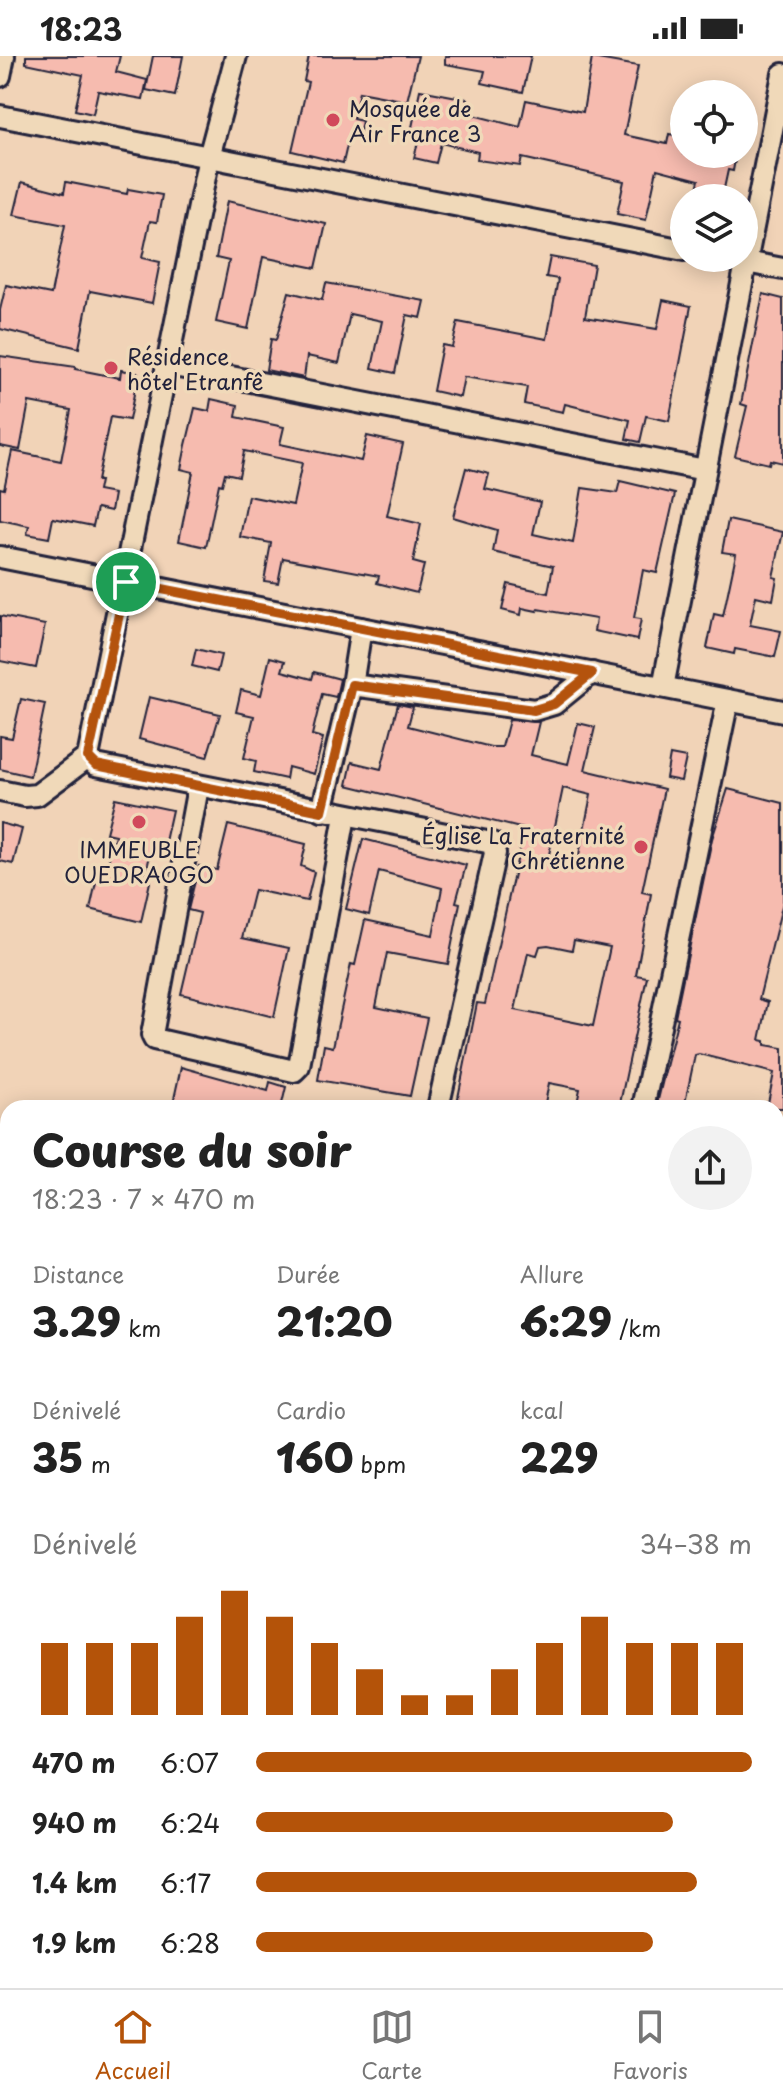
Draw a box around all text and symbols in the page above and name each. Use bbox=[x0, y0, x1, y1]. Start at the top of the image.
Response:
text: 18:23 bbox=[40, 6, 122, 51]
map controls bbox=[670, 80, 758, 272]
button: locate bbox=[670, 80, 758, 168]
place label: Mosquée de Air France 3 bbox=[349, 91, 481, 149]
marker: Mosquée de Air France 3 bbox=[324, 111, 342, 129]
button: layers bbox=[670, 184, 758, 272]
place label: Résidence hôtel Etranfê bbox=[127, 339, 264, 397]
marker: Résidence hôtel Etranfê bbox=[102, 359, 120, 377]
pin bbox=[92, 548, 160, 616]
icon: arrive bbox=[104, 560, 148, 604]
marker: IMMEUBLE OUEDRAOGO bbox=[130, 813, 148, 831]
place label: Église La Fraternité Chrétienne bbox=[422, 818, 625, 876]
place label: IMMEUBLE OUEDRAOGO bbox=[64, 832, 214, 890]
marker: Église La Fraternité Chrétienne bbox=[632, 838, 650, 856]
text: Course du soir bbox=[32, 1116, 352, 1182]
button: share bbox=[668, 1126, 752, 1210]
text: 18:23 · 7 × 470 m bbox=[32, 1179, 256, 1218]
text: Distance bbox=[32, 1257, 124, 1290]
text: Durée bbox=[276, 1257, 340, 1290]
text: Allure bbox=[520, 1257, 584, 1290]
text: 3.29 bbox=[32, 1290, 121, 1351]
text: 21:20 bbox=[276, 1290, 393, 1351]
text: 6:29 bbox=[520, 1290, 612, 1351]
text: km bbox=[121, 1311, 161, 1344]
text: /km bbox=[612, 1311, 661, 1344]
text: Dénivelé bbox=[32, 1393, 121, 1426]
text: Cardio bbox=[276, 1393, 346, 1426]
text: kcal bbox=[520, 1393, 564, 1426]
text: 35 bbox=[32, 1426, 84, 1487]
text: 160 bbox=[276, 1426, 353, 1487]
text: 229 bbox=[520, 1426, 599, 1487]
text: m bbox=[84, 1447, 111, 1480]
text: bpm bbox=[353, 1447, 406, 1480]
text: Dénivelé bbox=[32, 1524, 137, 1563]
text: 34–38 m bbox=[639, 1524, 752, 1563]
text: 470 m bbox=[32, 1743, 115, 1782]
text: 6:07 bbox=[160, 1743, 219, 1782]
text: 940 m bbox=[32, 1803, 117, 1842]
text: 6:24 bbox=[160, 1803, 221, 1842]
text: 1.4 km bbox=[32, 1863, 117, 1902]
text: 6:17 bbox=[160, 1863, 211, 1902]
text: 1.9 km bbox=[32, 1923, 116, 1962]
text: 6:28 bbox=[160, 1923, 220, 1962]
tab: Accueil bbox=[95, 2005, 171, 2086]
tab: Carte bbox=[361, 2005, 422, 2086]
tab: Favoris bbox=[612, 2005, 688, 2086]

